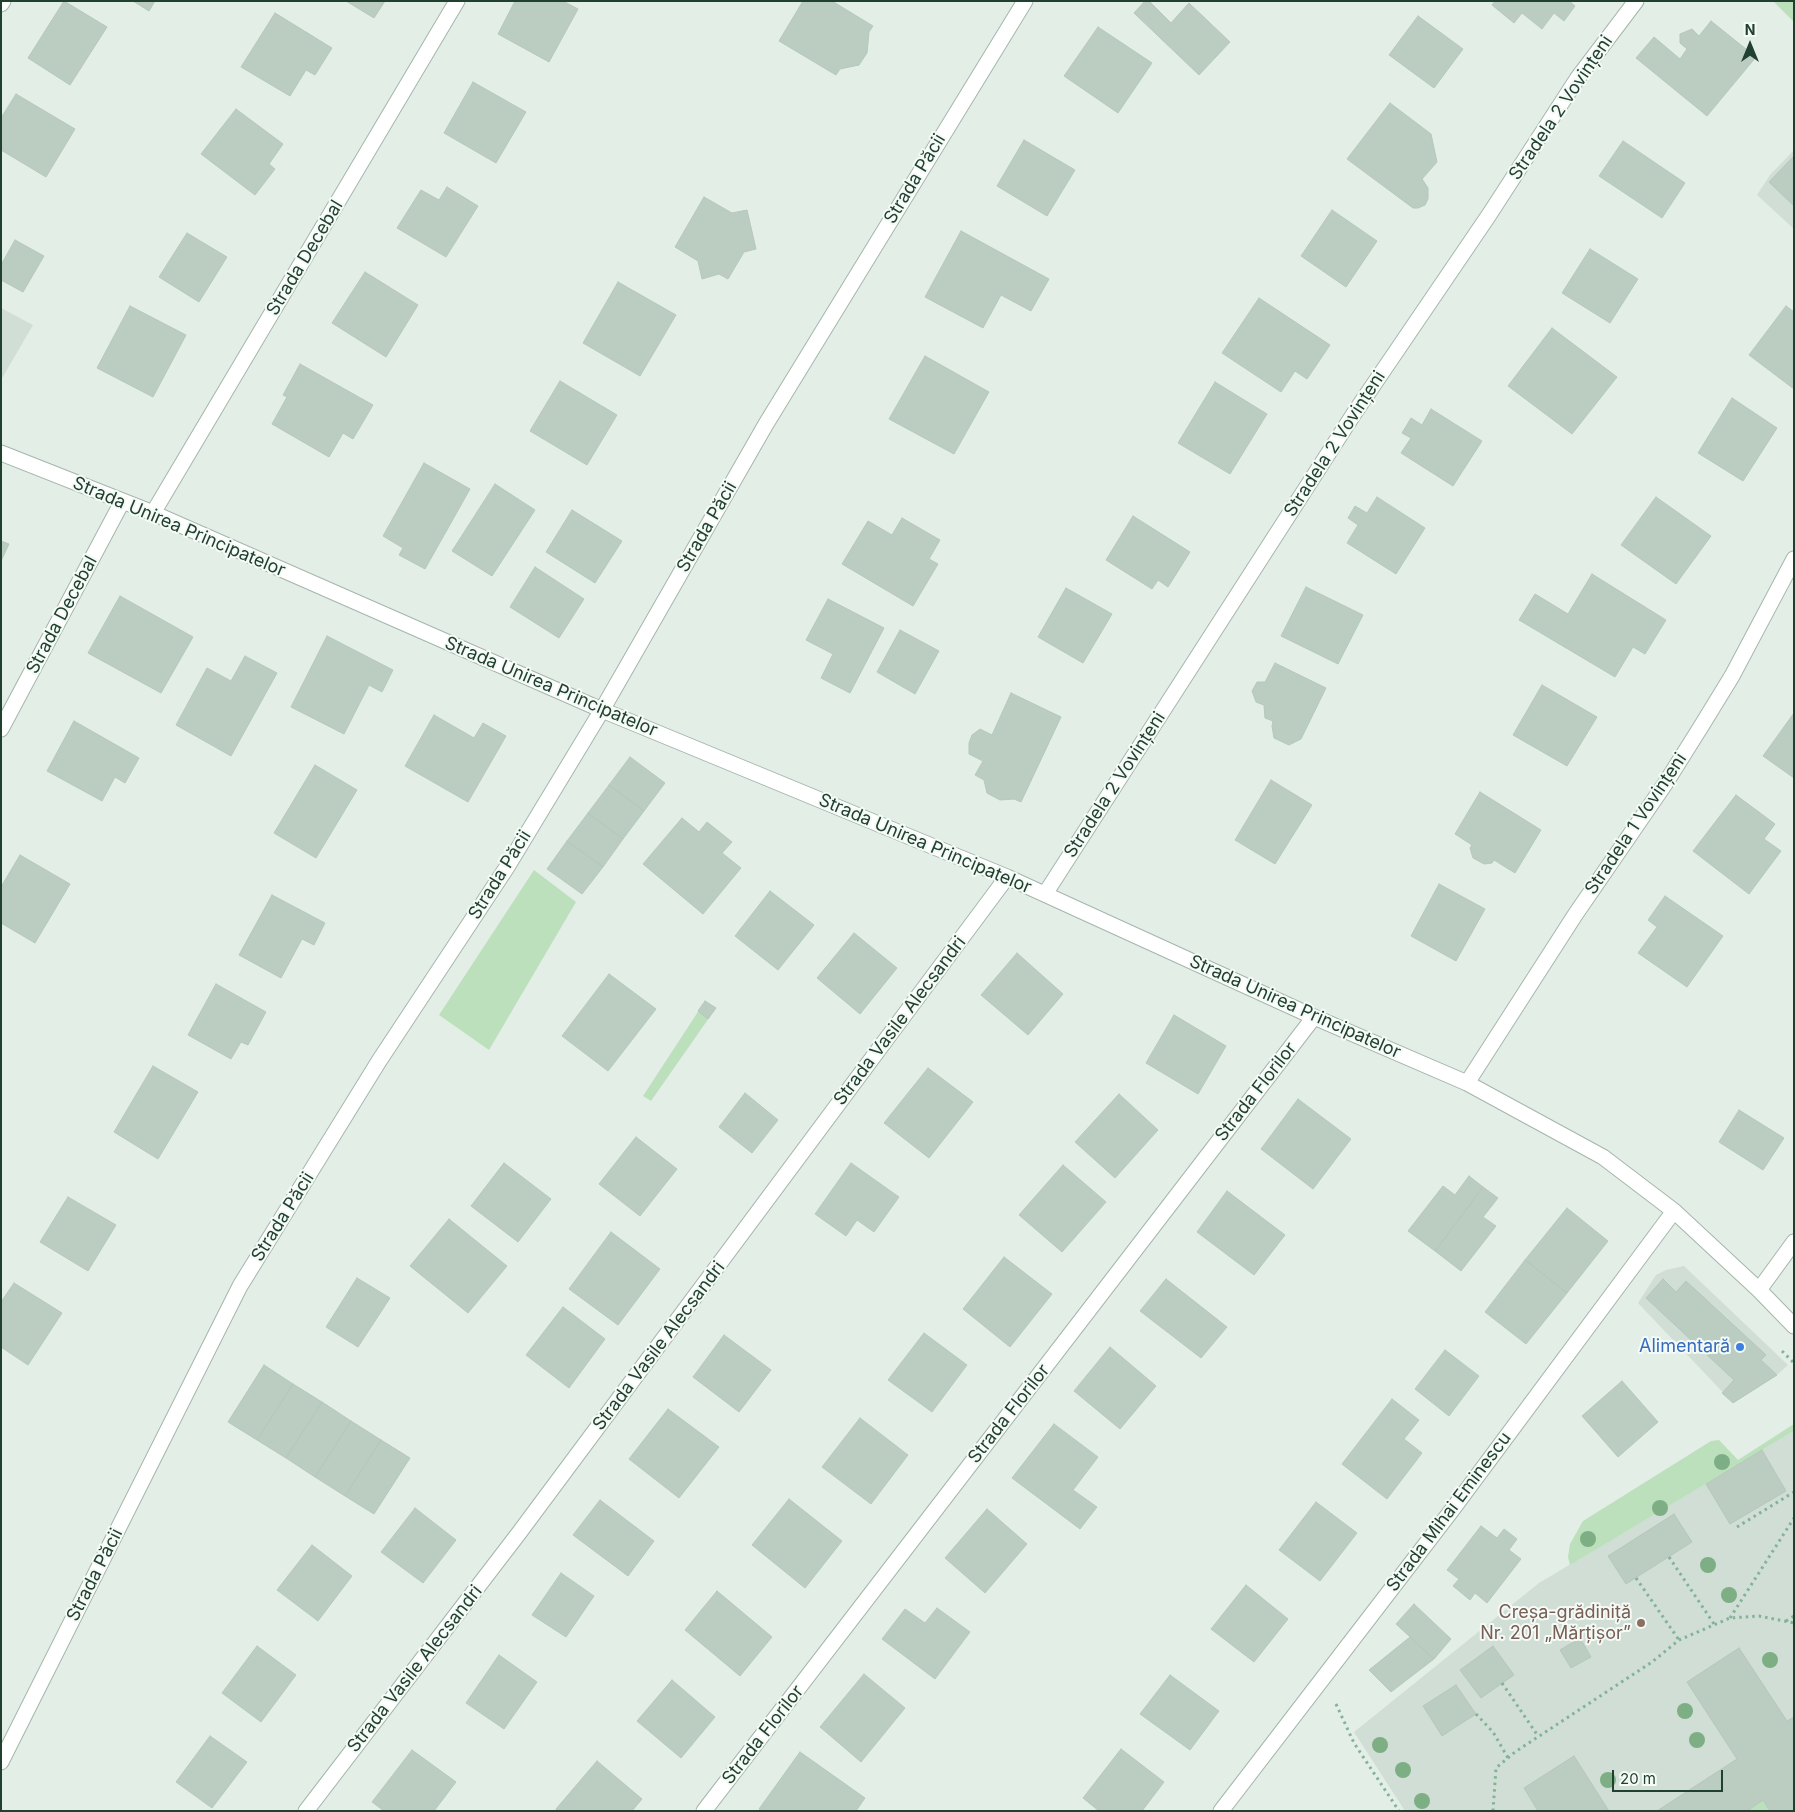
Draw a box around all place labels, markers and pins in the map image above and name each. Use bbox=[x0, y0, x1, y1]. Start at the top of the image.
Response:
place label: Alimentară bbox=[1639, 1336, 1730, 1358]
marker: Alimentară bbox=[1734, 1341, 1746, 1353]
place label: Creșa-grădiniță Nr. 201 „Mărțișor” bbox=[1480, 1602, 1631, 1645]
marker: Creșa-grădiniță Nr. 201 „Mărțișor” bbox=[1635, 1617, 1647, 1629]

